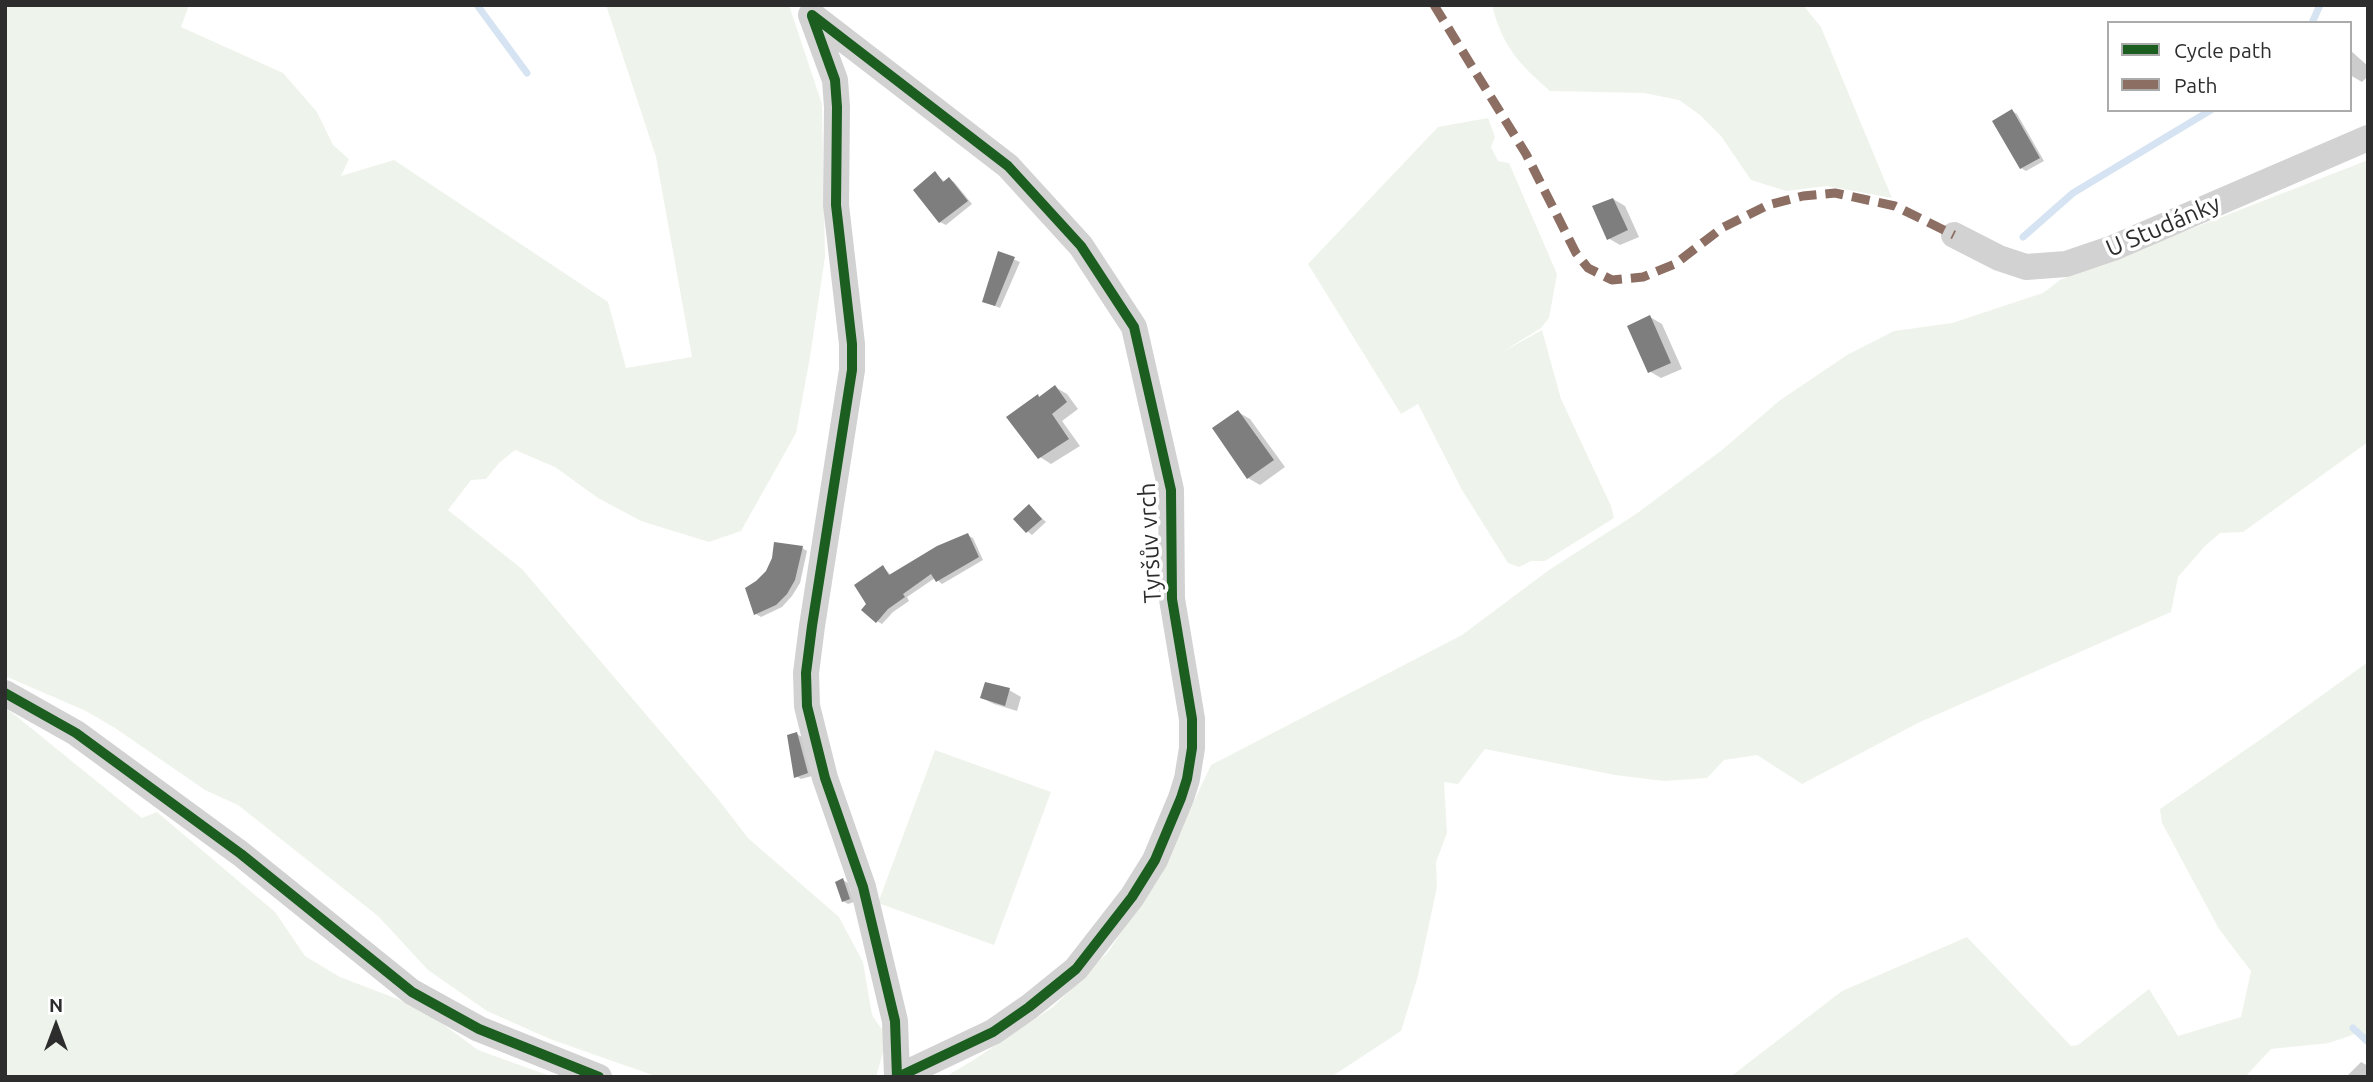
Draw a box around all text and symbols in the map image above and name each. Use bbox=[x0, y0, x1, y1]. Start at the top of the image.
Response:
legend bbox=[2107, 21, 2352, 112]
text: Cycle path bbox=[2174, 38, 2272, 62]
text: Path bbox=[2174, 73, 2217, 97]
street label: U Studánky bbox=[2101, 189, 2225, 263]
street label: Tyršův vrch bbox=[1132, 482, 1168, 604]
north arrow bbox=[21, 991, 91, 1061]
text: N bbox=[49, 994, 63, 1016]

